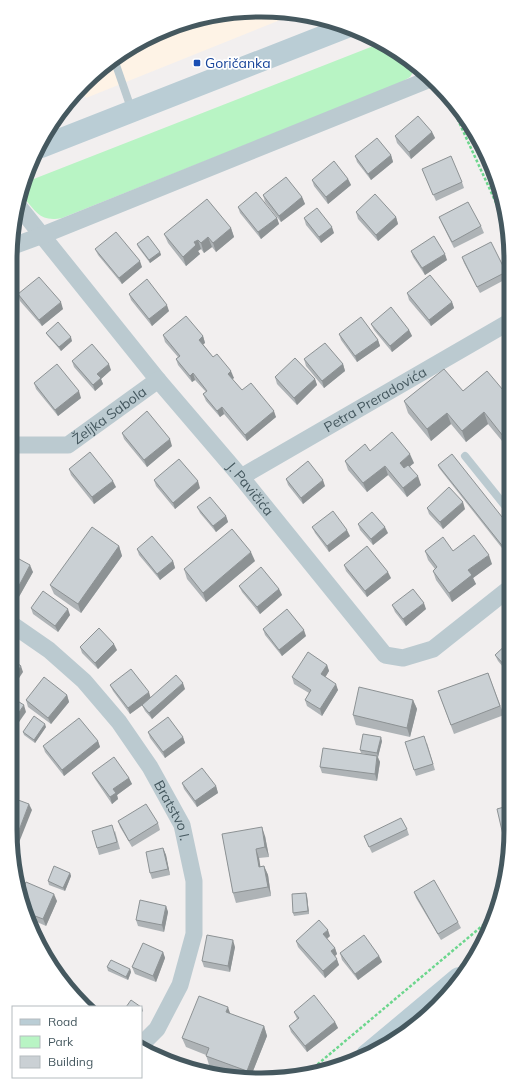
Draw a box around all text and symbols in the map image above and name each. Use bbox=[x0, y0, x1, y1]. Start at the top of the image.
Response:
place label: Goričanka bbox=[205, 54, 271, 72]
marker: Goričanka bbox=[192, 58, 202, 68]
street label: Petra Preradovića bbox=[321, 363, 430, 436]
street label: Željka Sabola bbox=[69, 382, 150, 448]
street label: J. Pavičića bbox=[223, 458, 278, 519]
street label: Bratstvo I. bbox=[150, 777, 194, 842]
legend bbox=[12, 1006, 142, 1078]
text: Road bbox=[48, 1014, 77, 1029]
text: Park bbox=[48, 1034, 74, 1049]
text: Building bbox=[48, 1054, 93, 1069]

